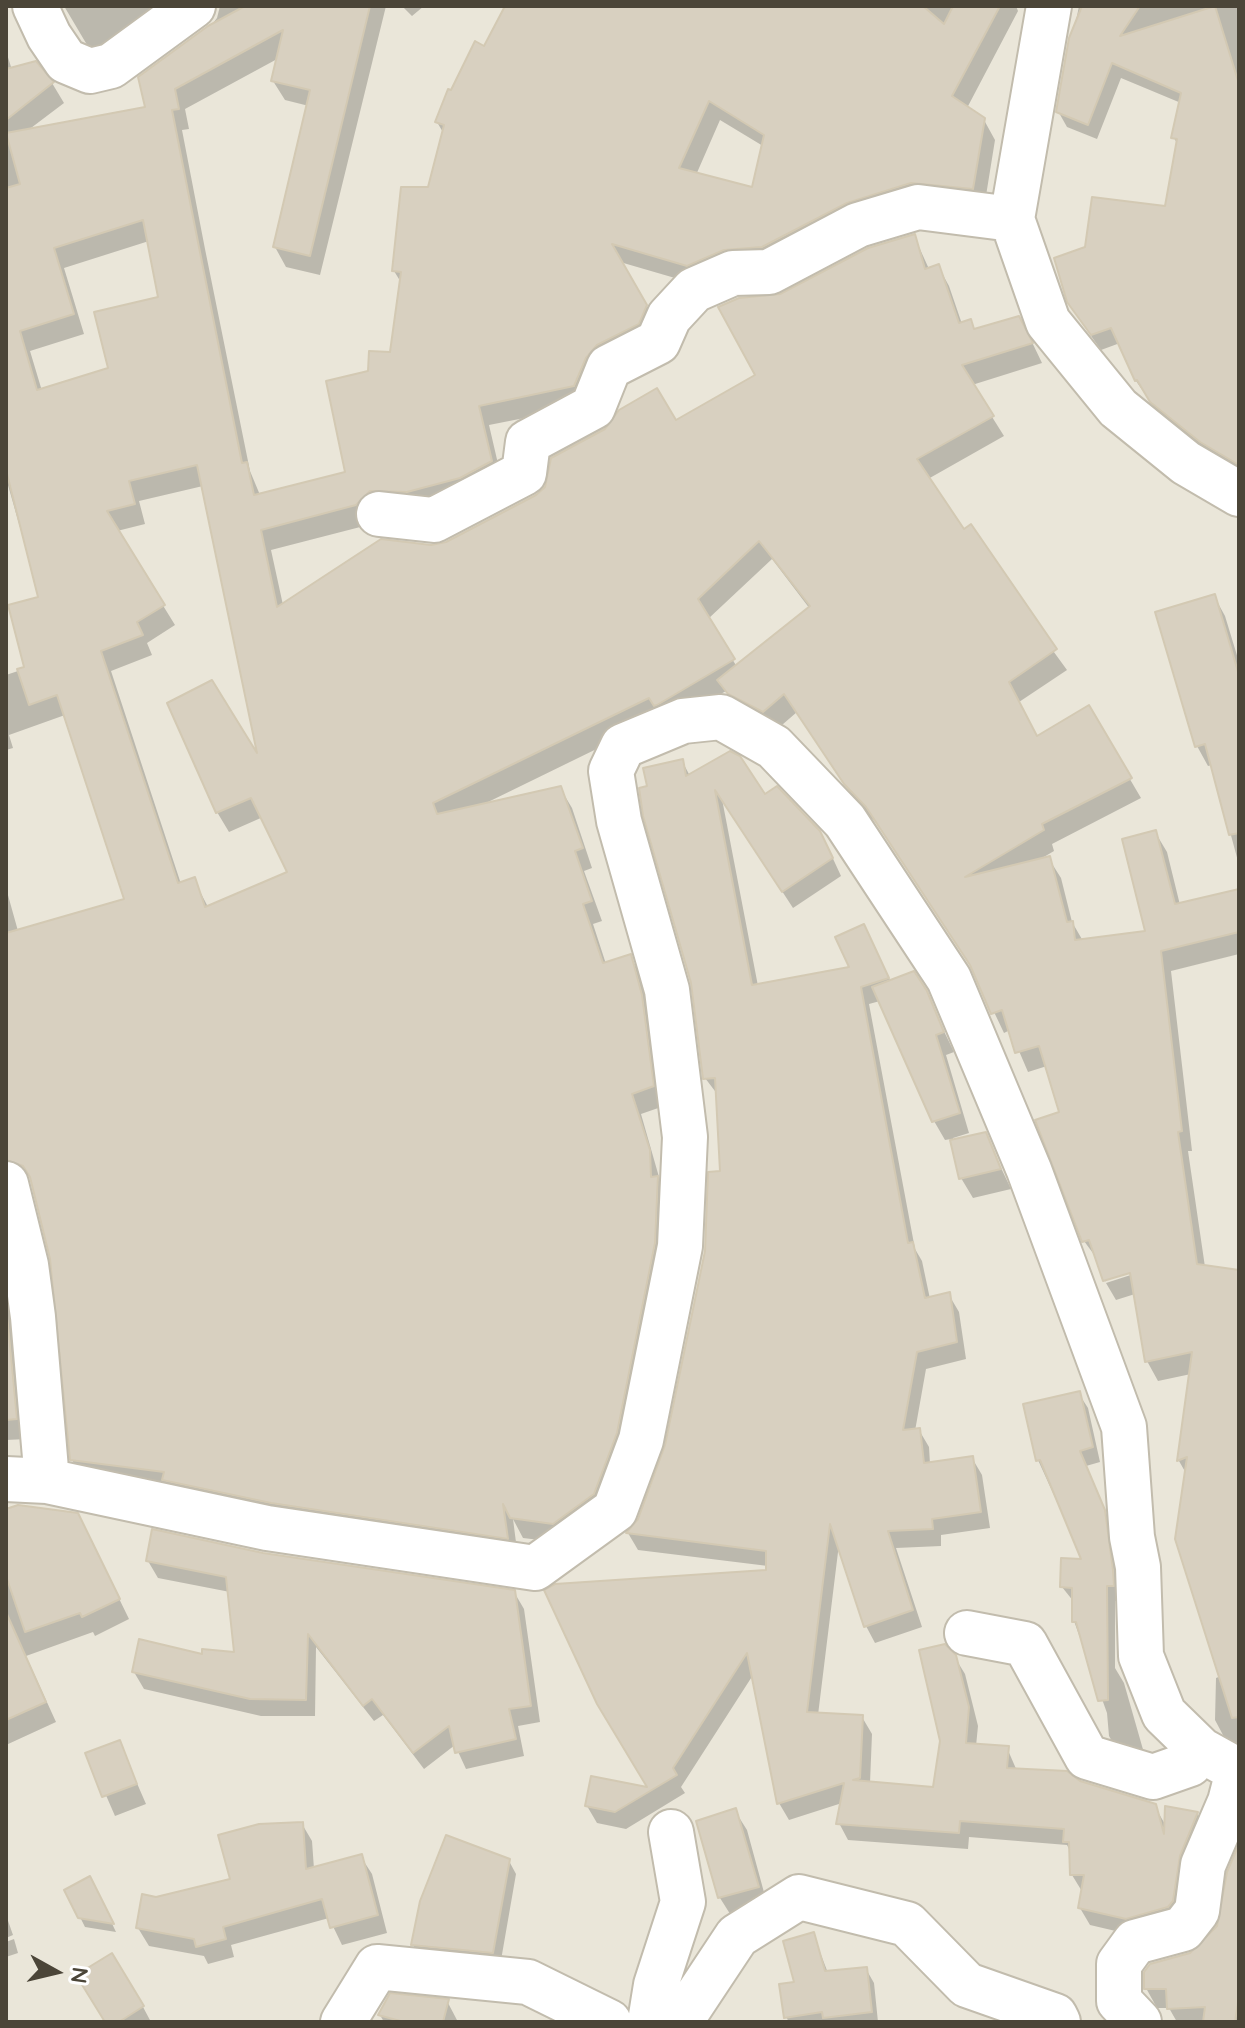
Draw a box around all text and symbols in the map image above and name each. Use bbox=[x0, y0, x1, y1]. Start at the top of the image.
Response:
north arrow bbox=[16, 1932, 96, 2012]
text: N bbox=[65, 1965, 95, 1985]

